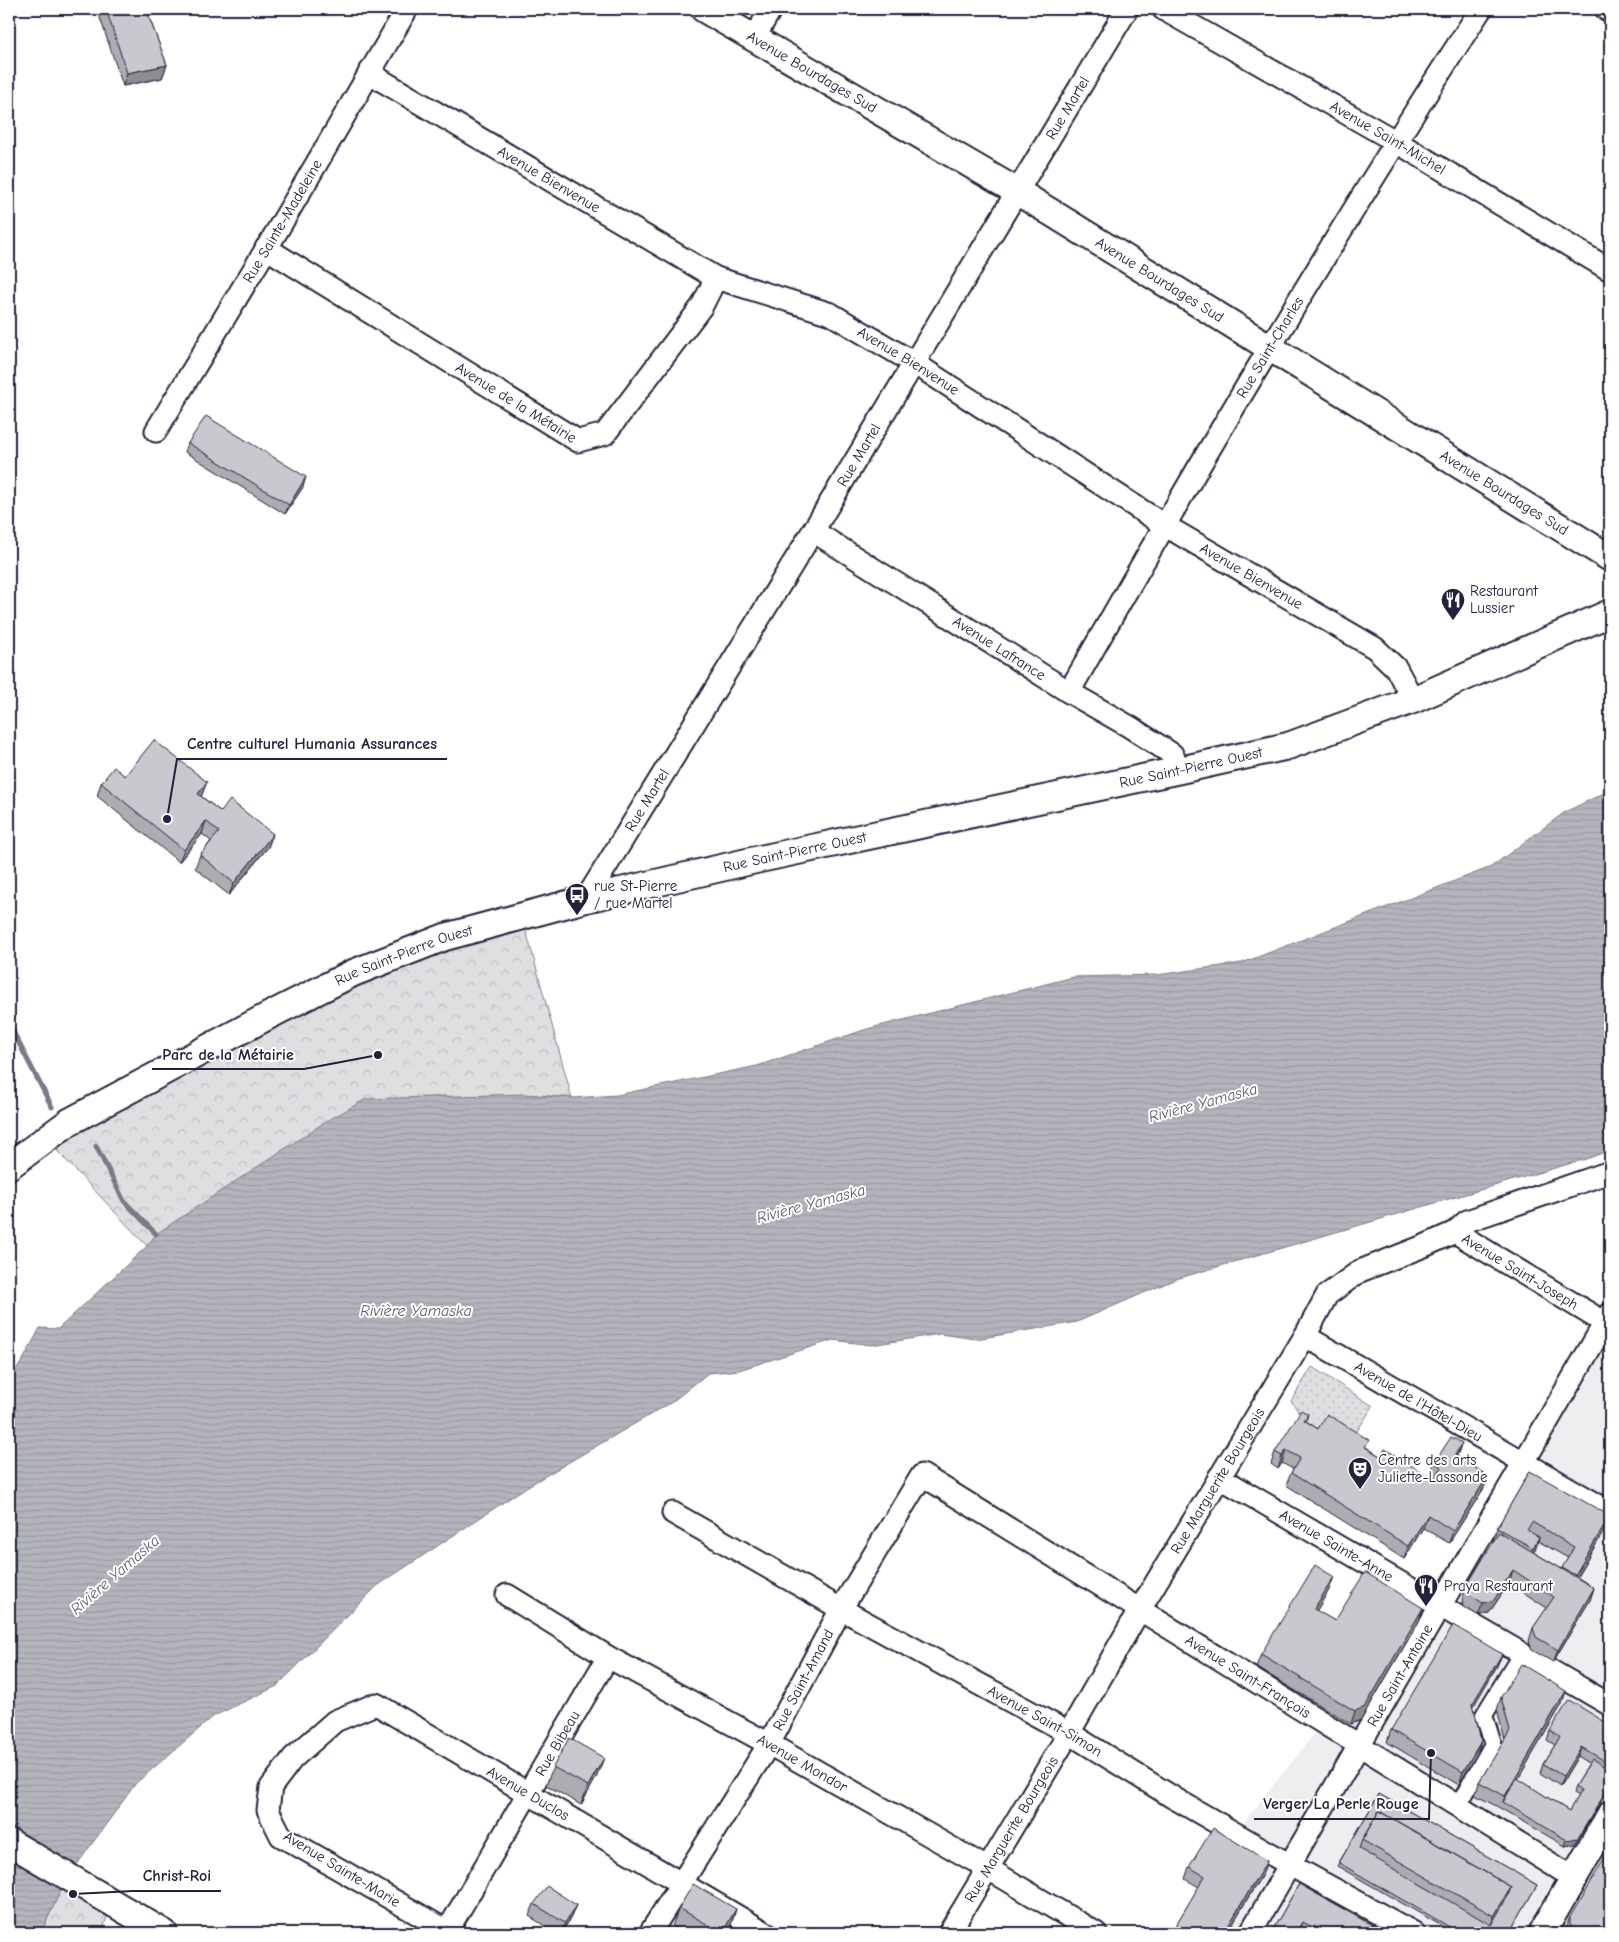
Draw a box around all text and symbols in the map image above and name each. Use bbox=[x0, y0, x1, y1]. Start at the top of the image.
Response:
street label: Avenue Bourdages Sud bbox=[744, 27, 880, 117]
street label: Rue Martel bbox=[1042, 73, 1093, 143]
street label: Avenue Saint-Michel bbox=[1327, 97, 1449, 178]
street label: Avenue Bienvenue bbox=[494, 142, 604, 217]
street label: Rue Sainte-Madeleine bbox=[239, 156, 326, 286]
street label: Avenue Bourdages Sud bbox=[1092, 233, 1227, 326]
street label: Rue Saint-Charles bbox=[1233, 293, 1307, 401]
street label: Avenue Bienvenue bbox=[854, 323, 963, 399]
street label: Avenue de la Métairie bbox=[452, 358, 580, 447]
street label: Rue Martel bbox=[833, 420, 884, 490]
street label: Avenue Bourdages Sud bbox=[1437, 446, 1572, 539]
street label: Avenue Bienvenue bbox=[1197, 539, 1307, 613]
place label: Restaurant Lussier bbox=[1470, 582, 1538, 617]
restaurant icon: Restaurant Lussier bbox=[1440, 587, 1466, 621]
street label: Avenue Lafrance bbox=[949, 612, 1049, 684]
callout: Centre culturel Humania Assurances bbox=[177, 728, 447, 759]
text: Centre culturel Humania Assurances bbox=[187, 735, 437, 753]
street label: Rue Saint-Pierre Ouest bbox=[1118, 743, 1265, 792]
street label: Rue Martel bbox=[621, 766, 673, 835]
street label: Rue Saint-Pierre Ouest bbox=[721, 828, 869, 876]
place label: rue St-Pierre / rue Martel bbox=[594, 877, 678, 912]
bus stop icon: rue St-Pierre / rue Martel bbox=[564, 882, 590, 916]
street label: Rue Saint-Pierre Ouest bbox=[332, 921, 475, 990]
callout: Parc de la Métairie bbox=[152, 1038, 304, 1069]
text: Parc de la Métairie bbox=[162, 1046, 294, 1064]
water label: Rivière Yamaska bbox=[1147, 1080, 1259, 1126]
water label: Rivière Yamaska bbox=[755, 1181, 867, 1227]
street label: Avenue Saint-Joseph bbox=[1458, 1229, 1582, 1314]
water label: Rivière Yamaska bbox=[360, 1302, 472, 1320]
street label: Avenue de l'Hôtel-Dieu bbox=[1351, 1357, 1486, 1445]
street label: Rue Marguerite Bourgeois bbox=[1167, 1404, 1269, 1557]
place label: Centre des arts Juliette-Lassonde bbox=[1378, 1451, 1488, 1486]
theatre icon: Centre des arts Juliette-Lassonde bbox=[1347, 1456, 1373, 1490]
street label: Avenue Sainte-Anne bbox=[1276, 1505, 1397, 1586]
water label: Rivière Yamaska bbox=[67, 1532, 163, 1618]
restaurant icon: Praya Restaurant bbox=[1413, 1573, 1439, 1607]
place label: Praya Restaurant bbox=[1444, 1577, 1554, 1595]
street label: Rue Saint-Antoine bbox=[1363, 1621, 1437, 1730]
street label: Rue Saint-Amand bbox=[769, 1626, 838, 1734]
street label: Avenue Saint-François bbox=[1182, 1631, 1314, 1722]
street label: Avenue Saint-Simon bbox=[984, 1681, 1106, 1760]
street label: Rue Bibeau bbox=[531, 1707, 584, 1779]
street label: Avenue Mondor bbox=[754, 1730, 851, 1796]
street label: Rue Marguerite Bourgeois bbox=[960, 1753, 1062, 1906]
street label: Avenue Duclos bbox=[484, 1762, 572, 1824]
callout: Verger La Perle Rouge bbox=[1254, 1788, 1429, 1819]
text: Verger La Perle Rouge bbox=[1263, 1795, 1419, 1813]
street label: Avenue Sainte-Marie bbox=[280, 1827, 404, 1911]
callout: Christ-Roi bbox=[133, 1860, 221, 1891]
text: Christ-Roi bbox=[143, 1867, 211, 1885]

